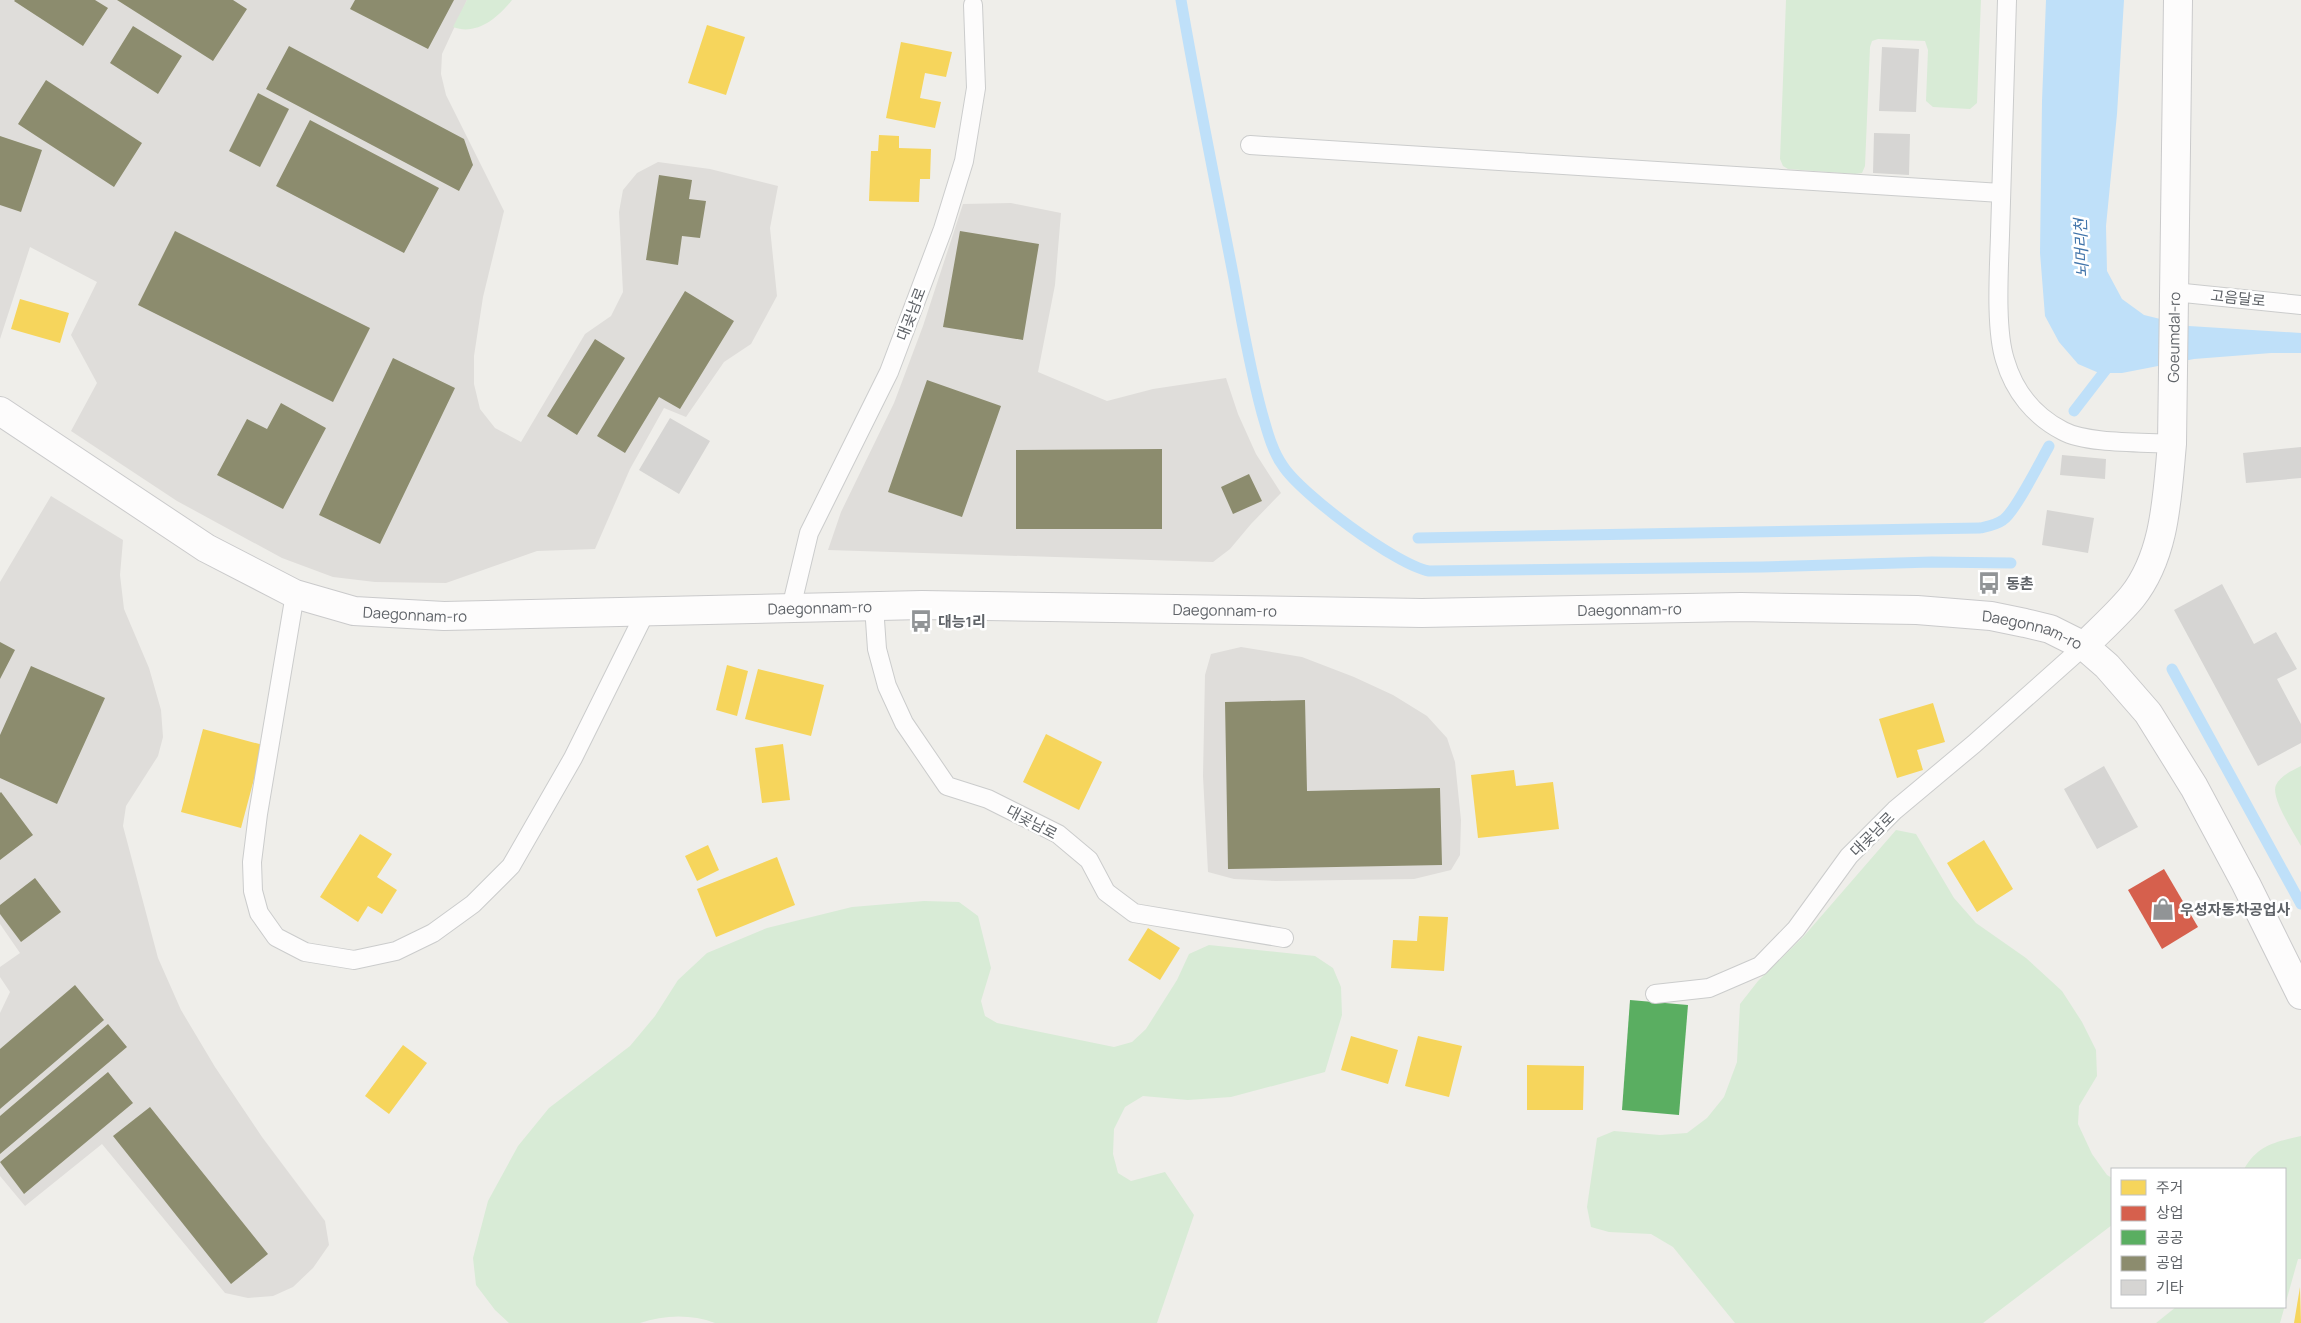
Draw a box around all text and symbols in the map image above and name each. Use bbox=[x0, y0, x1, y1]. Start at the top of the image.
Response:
water label: 뇌머리천 bbox=[2069, 216, 2093, 278]
street label: 대곶남로 bbox=[891, 284, 931, 344]
street label: 고음달로 bbox=[2209, 285, 2267, 311]
street label: Goeumdal-ro bbox=[2162, 291, 2185, 383]
bus stop icon: 동촌 bbox=[1976, 570, 2002, 596]
place label: 동촌 bbox=[2006, 573, 2034, 594]
street label: Daegonnam-ro bbox=[767, 596, 872, 619]
street label: Daegonnam-ro bbox=[1577, 598, 1682, 621]
street label: Daegonnam-ro bbox=[1172, 599, 1277, 621]
street label: Daegonnam-ro bbox=[362, 601, 467, 627]
street label: Daegonnam-ro bbox=[1981, 605, 2086, 654]
bus stop icon: 대능1리 bbox=[908, 608, 934, 634]
place label: 대능1리 bbox=[938, 611, 986, 632]
street label: 대곶남로 bbox=[1003, 800, 1061, 844]
street label: 대곶남로 bbox=[1845, 807, 1899, 861]
shop icon: 우성자동차공업사 bbox=[2150, 896, 2176, 922]
place label: 우성자동차공업사 bbox=[2180, 899, 2291, 920]
legend bbox=[2111, 1168, 2286, 1308]
text: 주거 bbox=[2156, 1177, 2184, 1198]
text: 상업 bbox=[2156, 1202, 2184, 1223]
text: 공공 bbox=[2156, 1227, 2184, 1248]
text: 공업 bbox=[2156, 1252, 2184, 1273]
text: 기타 bbox=[2156, 1277, 2184, 1298]

